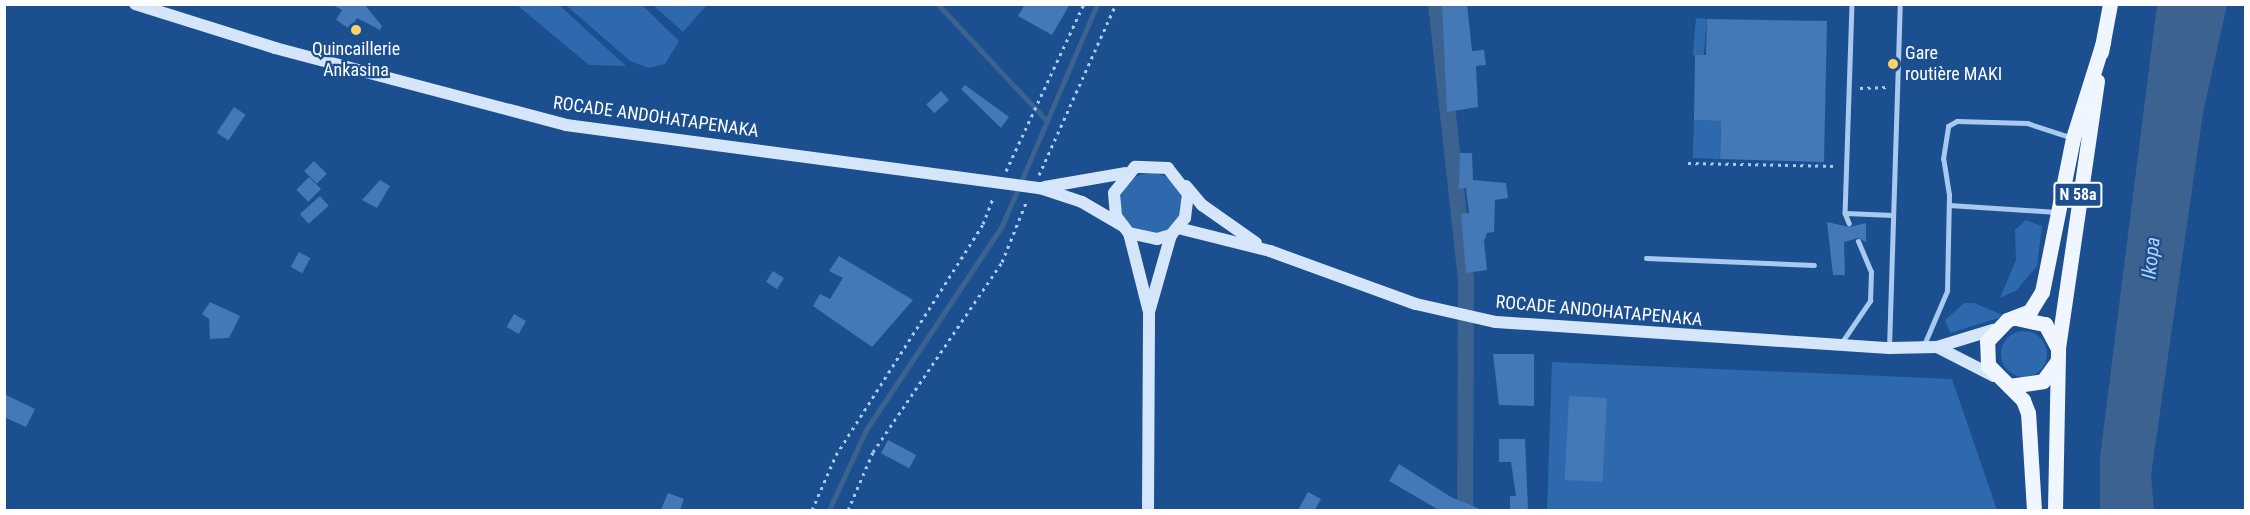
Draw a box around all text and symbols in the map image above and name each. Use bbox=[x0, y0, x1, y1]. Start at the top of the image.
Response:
marker: Quincaillerie Ankasina bbox=[349, 23, 363, 37]
place label: Quincaillerie Ankasina bbox=[312, 39, 400, 82]
place label: Gare routière MAKI bbox=[1905, 43, 2002, 86]
marker: Gare routière MAKI bbox=[1886, 57, 1900, 71]
street label: ROCADE ANDOHATAPENAKA bbox=[552, 92, 760, 142]
road number: N 58a bbox=[2052, 182, 2104, 208]
water label: Ikopa bbox=[2137, 236, 2165, 280]
street label: ROCADE ANDOHATAPENAKA bbox=[1495, 291, 1703, 331]

